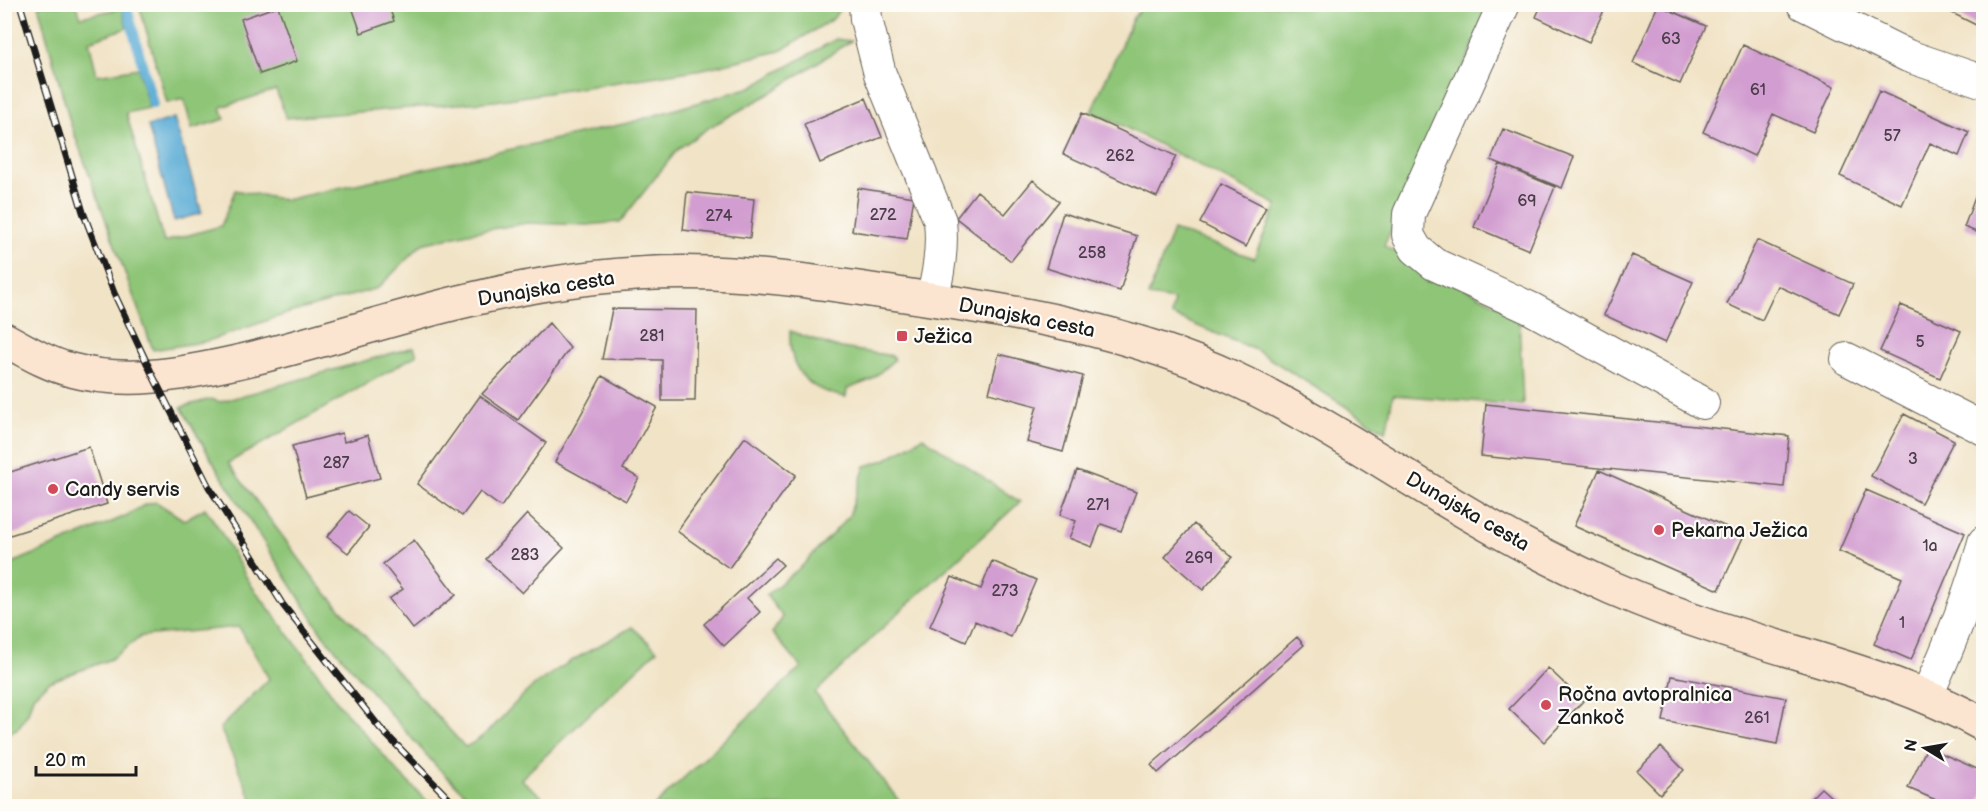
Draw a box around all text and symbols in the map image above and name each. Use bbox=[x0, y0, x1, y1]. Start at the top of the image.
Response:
house number: 63 bbox=[1661, 30, 1681, 49]
house number: 61 bbox=[1750, 81, 1766, 100]
house number: 57 bbox=[1883, 127, 1901, 146]
house number: 262 bbox=[1106, 147, 1135, 166]
house number: 69 bbox=[1517, 192, 1537, 211]
house number: 272 bbox=[870, 206, 897, 225]
house number: 274 bbox=[705, 207, 733, 226]
house number: 258 bbox=[1078, 244, 1106, 263]
street label: Dunajska cesta bbox=[476, 266, 616, 312]
street label: Dunajska cesta bbox=[957, 293, 1097, 343]
place label: Ježica bbox=[914, 325, 973, 349]
house number: 281 bbox=[640, 327, 664, 346]
marker: Ježica bbox=[895, 329, 909, 343]
house number: 5 bbox=[1915, 333, 1925, 352]
house number: 3 bbox=[1908, 450, 1918, 469]
house number: 287 bbox=[323, 454, 349, 473]
street label: Dunajska cesta bbox=[1402, 467, 1533, 557]
place label: Candy servis bbox=[65, 478, 180, 502]
marker: Candy servis bbox=[46, 482, 60, 496]
house number: 271 bbox=[1086, 496, 1110, 515]
place label: Pekarna Ježica bbox=[1671, 519, 1808, 543]
marker: Pekarna Ježica bbox=[1652, 523, 1666, 537]
house number: 1a bbox=[1922, 537, 1938, 556]
house number: 283 bbox=[511, 546, 539, 565]
house number: 269 bbox=[1185, 549, 1213, 568]
house number: 273 bbox=[991, 582, 1019, 601]
house number: 1 bbox=[1899, 614, 1905, 633]
place label: Ročna avtopralnica Zankoč bbox=[1557, 683, 1732, 730]
marker: Ročna avtopralnica Zankoč bbox=[1539, 698, 1553, 712]
house number: 261 bbox=[1744, 709, 1770, 728]
north arrow bbox=[1895, 718, 1955, 778]
text: N bbox=[1901, 738, 1922, 753]
scale bar bbox=[36, 739, 136, 777]
text: 20 m bbox=[45, 750, 86, 771]

